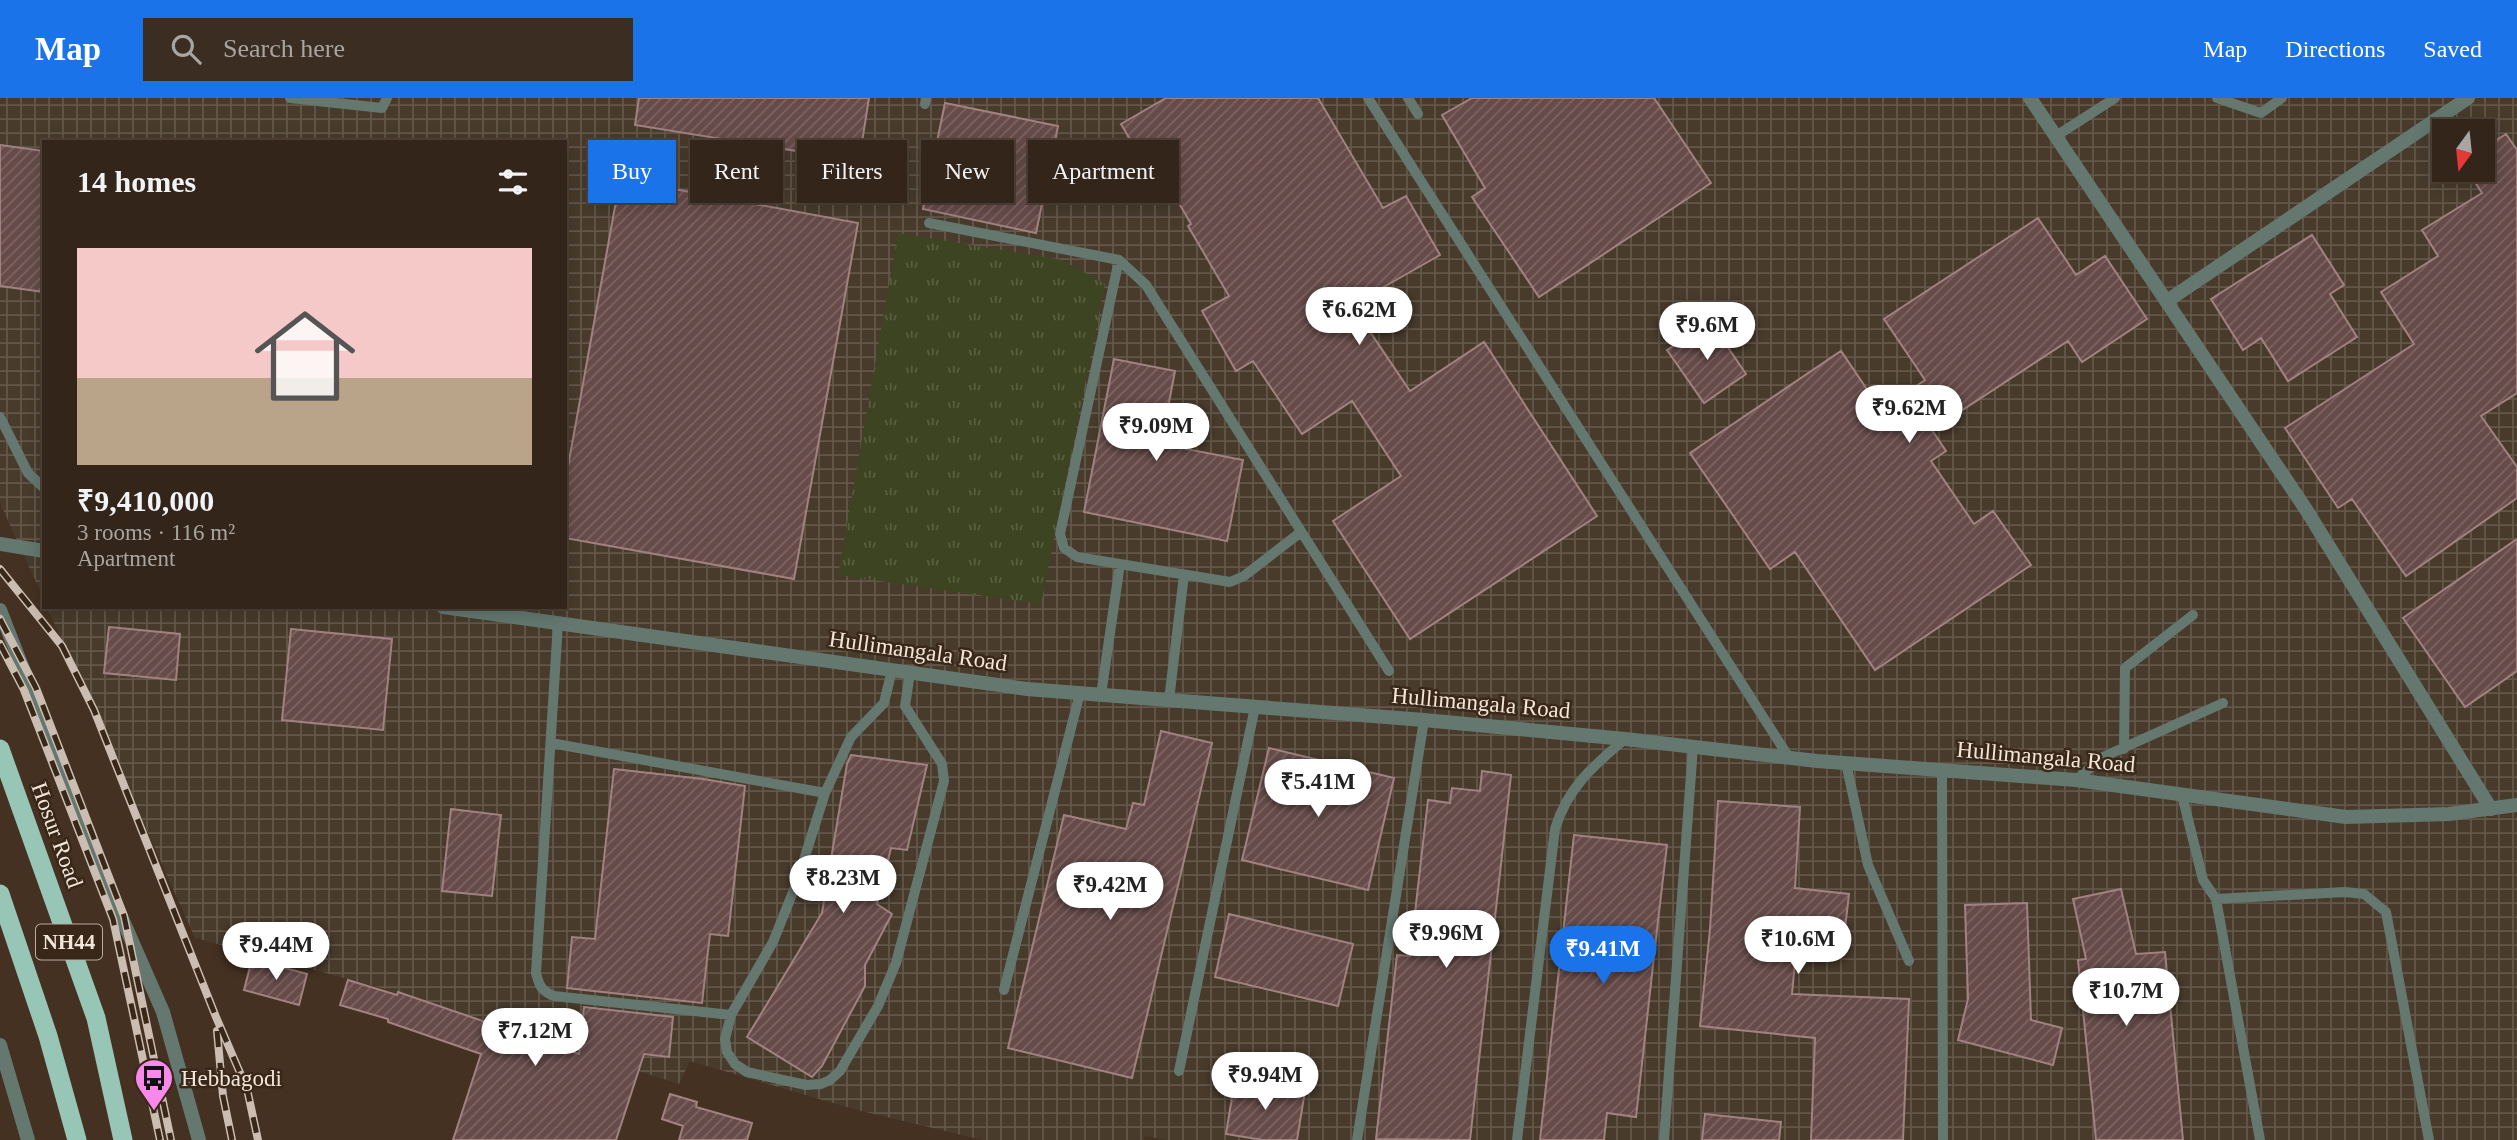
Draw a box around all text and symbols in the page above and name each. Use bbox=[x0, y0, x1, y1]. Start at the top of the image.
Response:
search box bbox=[143, 18, 633, 81]
icon: search bbox=[167, 30, 205, 68]
text: Map bbox=[35, 31, 101, 67]
text: Search here bbox=[223, 34, 345, 63]
text: Map bbox=[2203, 36, 2247, 62]
text: Directions bbox=[2285, 36, 2385, 62]
text: Saved bbox=[2423, 36, 2482, 62]
north arrow bbox=[2432, 119, 2496, 182]
map controls bbox=[2432, 119, 2495, 182]
chip: Buy bbox=[588, 140, 676, 203]
chip: Rent bbox=[690, 140, 783, 203]
chip: Filters bbox=[797, 140, 907, 203]
chip: New bbox=[921, 140, 1014, 203]
chip: Apartment bbox=[1028, 140, 1179, 203]
icon: filters bbox=[494, 163, 532, 201]
text: 14 homes bbox=[77, 165, 196, 198]
pin: ₹6.62M bbox=[1302, 288, 1416, 347]
icon: home bbox=[242, 293, 368, 419]
text: ₹6.62M bbox=[1321, 297, 1397, 322]
pin: ₹9.6M bbox=[1658, 302, 1756, 362]
text: ₹9.6M bbox=[1675, 312, 1739, 337]
pin: ₹9.62M bbox=[1852, 386, 1966, 445]
text: ₹9.62M bbox=[1871, 395, 1947, 420]
pin: ₹9.09M bbox=[1099, 404, 1213, 463]
text: ₹9.09M bbox=[1118, 413, 1194, 438]
text: ₹9,410,000 bbox=[77, 484, 214, 517]
text: 3 rooms · 116 m² bbox=[77, 520, 235, 545]
text: Apartment bbox=[77, 546, 175, 571]
street label: Hullimangala Road bbox=[827, 626, 1009, 676]
street label: Hullimangala Road bbox=[1391, 683, 1572, 723]
street label: Hullimangala Road bbox=[1956, 737, 2137, 777]
pin: ₹5.41M bbox=[1261, 760, 1375, 819]
text: ₹5.41M bbox=[1280, 769, 1356, 794]
street label: Hosur Road bbox=[26, 779, 88, 892]
pin: ₹8.23M bbox=[786, 856, 900, 915]
pin: ₹9.42M bbox=[1053, 862, 1167, 922]
text: ₹8.23M bbox=[805, 865, 881, 890]
text: ₹9.42M bbox=[1072, 872, 1148, 897]
pin: ₹9.96M bbox=[1389, 910, 1503, 970]
pin: ₹10.6M bbox=[1741, 916, 1855, 976]
text: ₹9.96M bbox=[1408, 920, 1484, 945]
pin: ₹9.44M bbox=[219, 922, 333, 982]
road number: NH44 bbox=[36, 924, 102, 960]
pin: ₹9.41M bbox=[1546, 926, 1660, 986]
text: ₹10.6M bbox=[1760, 926, 1836, 951]
text: ₹9.44M bbox=[238, 932, 314, 957]
text: ₹9.41M bbox=[1565, 936, 1641, 961]
pin: ₹10.7M bbox=[2069, 968, 2183, 1028]
text: ₹10.7M bbox=[2088, 978, 2164, 1003]
pin: ₹7.12M bbox=[478, 1009, 592, 1068]
text: ₹7.12M bbox=[497, 1018, 573, 1043]
pin: ₹9.94M bbox=[1208, 1052, 1322, 1112]
bus stop icon: Hebbagodi bbox=[133, 1057, 175, 1112]
text: ₹9.94M bbox=[1227, 1062, 1303, 1087]
place label: Hebbagodi bbox=[181, 1066, 282, 1091]

